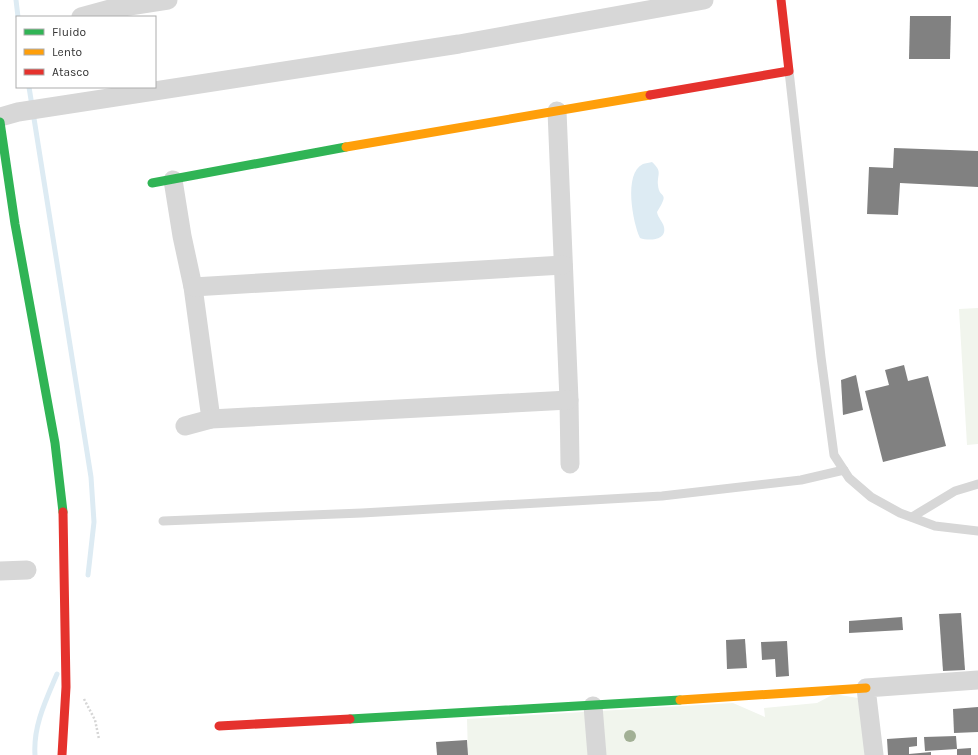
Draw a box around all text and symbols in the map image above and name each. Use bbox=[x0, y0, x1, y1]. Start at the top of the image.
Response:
legend bbox=[16, 16, 156, 88]
text: Fluido bbox=[52, 25, 86, 39]
text: Lento bbox=[52, 45, 82, 59]
text: Atasco bbox=[52, 65, 89, 79]

